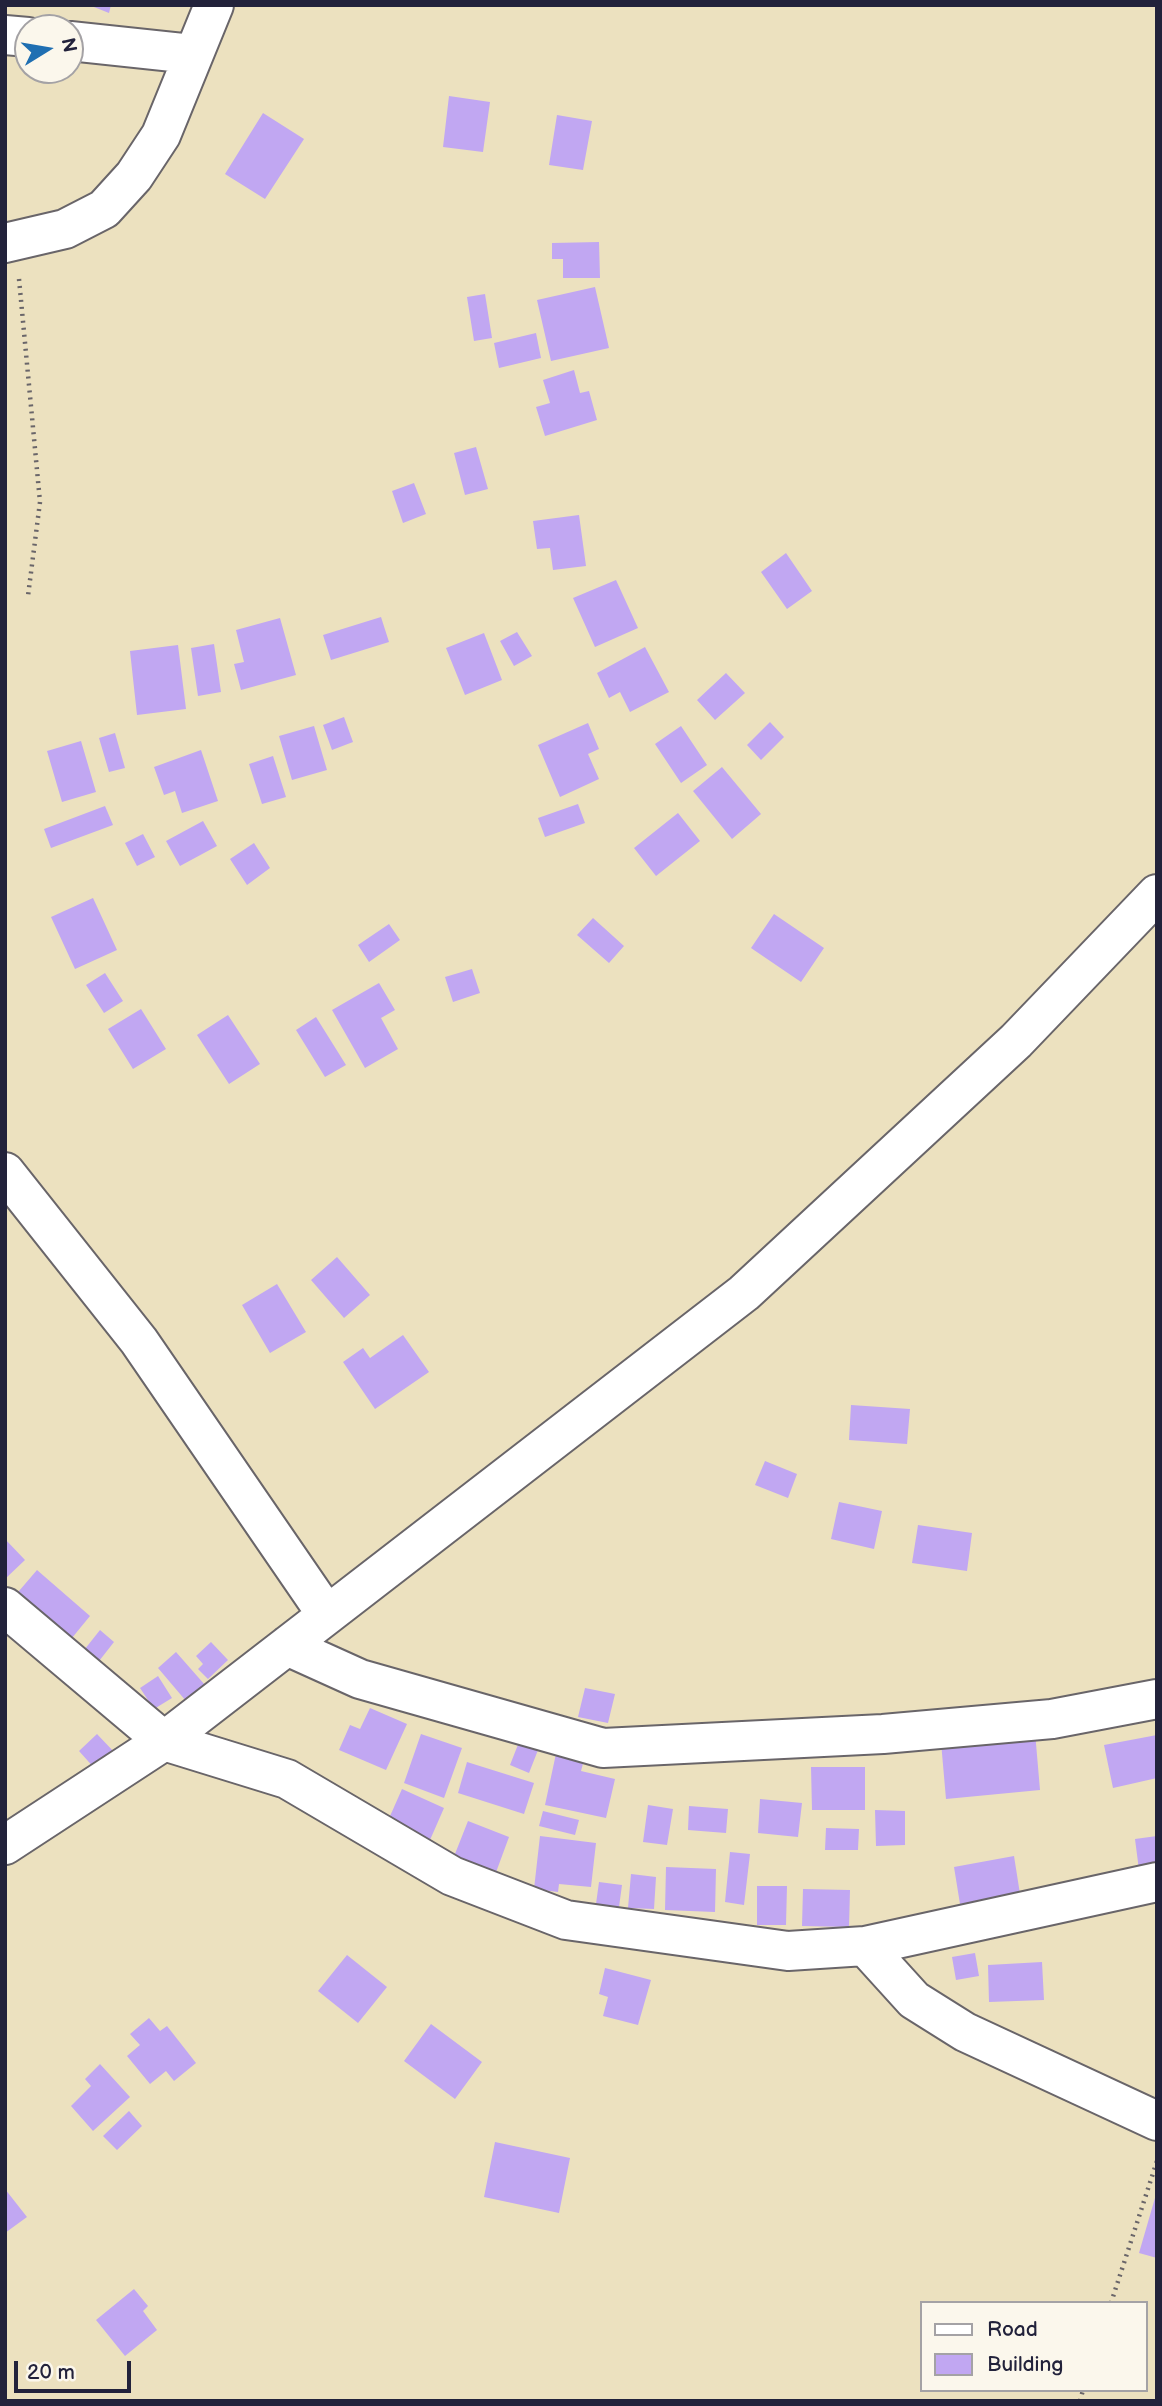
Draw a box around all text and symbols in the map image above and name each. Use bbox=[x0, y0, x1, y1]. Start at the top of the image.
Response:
north arrow bbox=[14, 14, 84, 84]
text: N bbox=[55, 36, 81, 54]
legend bbox=[920, 2301, 1148, 2392]
text: Road bbox=[987, 2317, 1038, 2342]
scale bar bbox=[18, 2346, 135, 2390]
text: Building bbox=[987, 2352, 1063, 2377]
text: 20 m bbox=[27, 2360, 75, 2385]

